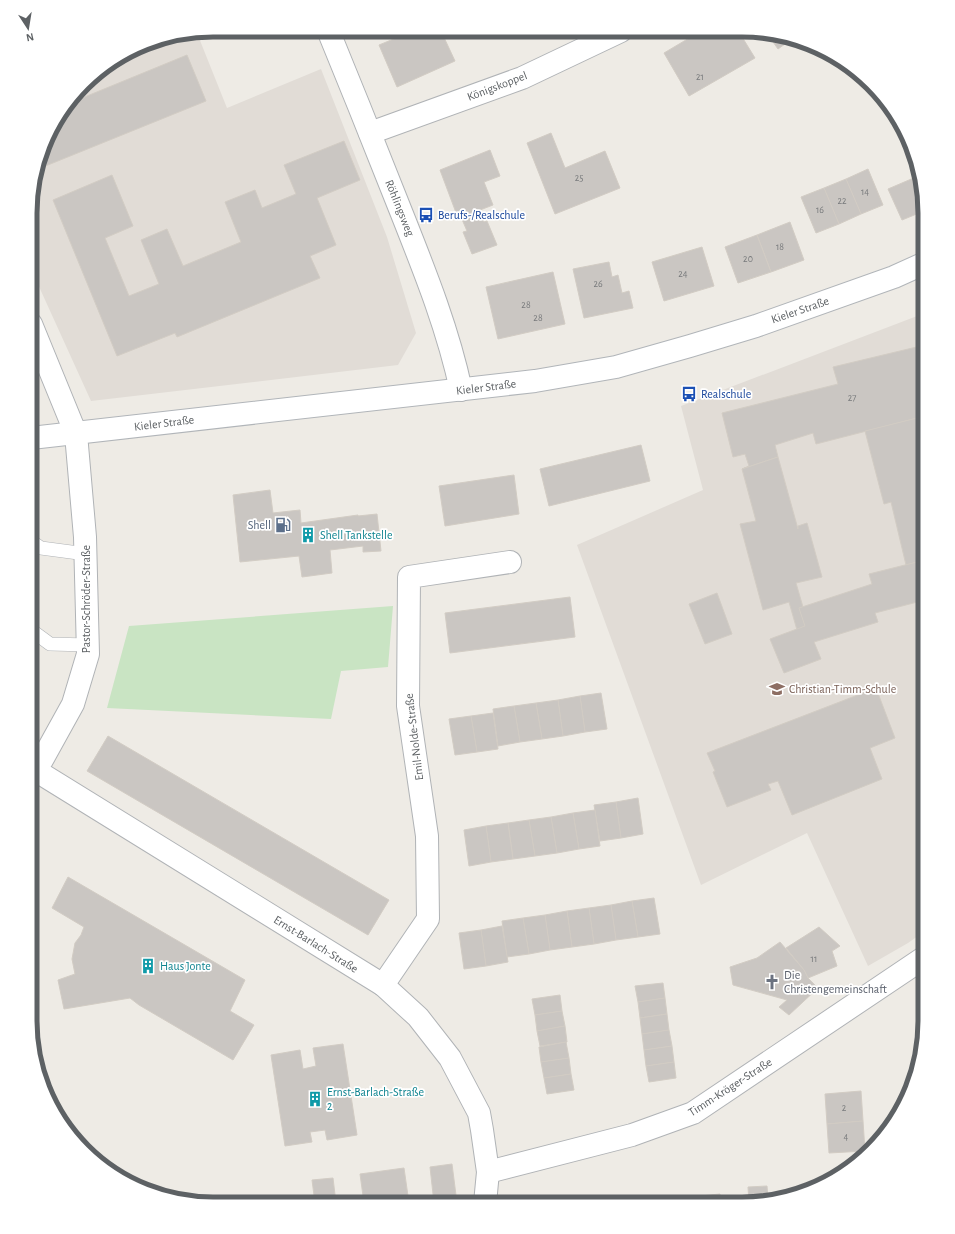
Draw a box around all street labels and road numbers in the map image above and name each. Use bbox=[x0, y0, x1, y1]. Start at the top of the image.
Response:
street label: Königskoppel bbox=[465, 69, 529, 103]
street label: Röhlingsweg bbox=[383, 178, 417, 238]
street label: Kieler Straße bbox=[770, 295, 830, 325]
street label: Kieler Straße bbox=[455, 377, 517, 397]
street label: Kieler Straße bbox=[133, 413, 195, 433]
street label: Pastor-Schröder-Straße bbox=[80, 545, 92, 653]
street label: Emil-Nolde-Straße bbox=[403, 693, 425, 781]
street label: Ernst-Barlach-Straße bbox=[272, 913, 360, 975]
street label: Timm-Kröger-Straße bbox=[686, 1056, 774, 1118]

